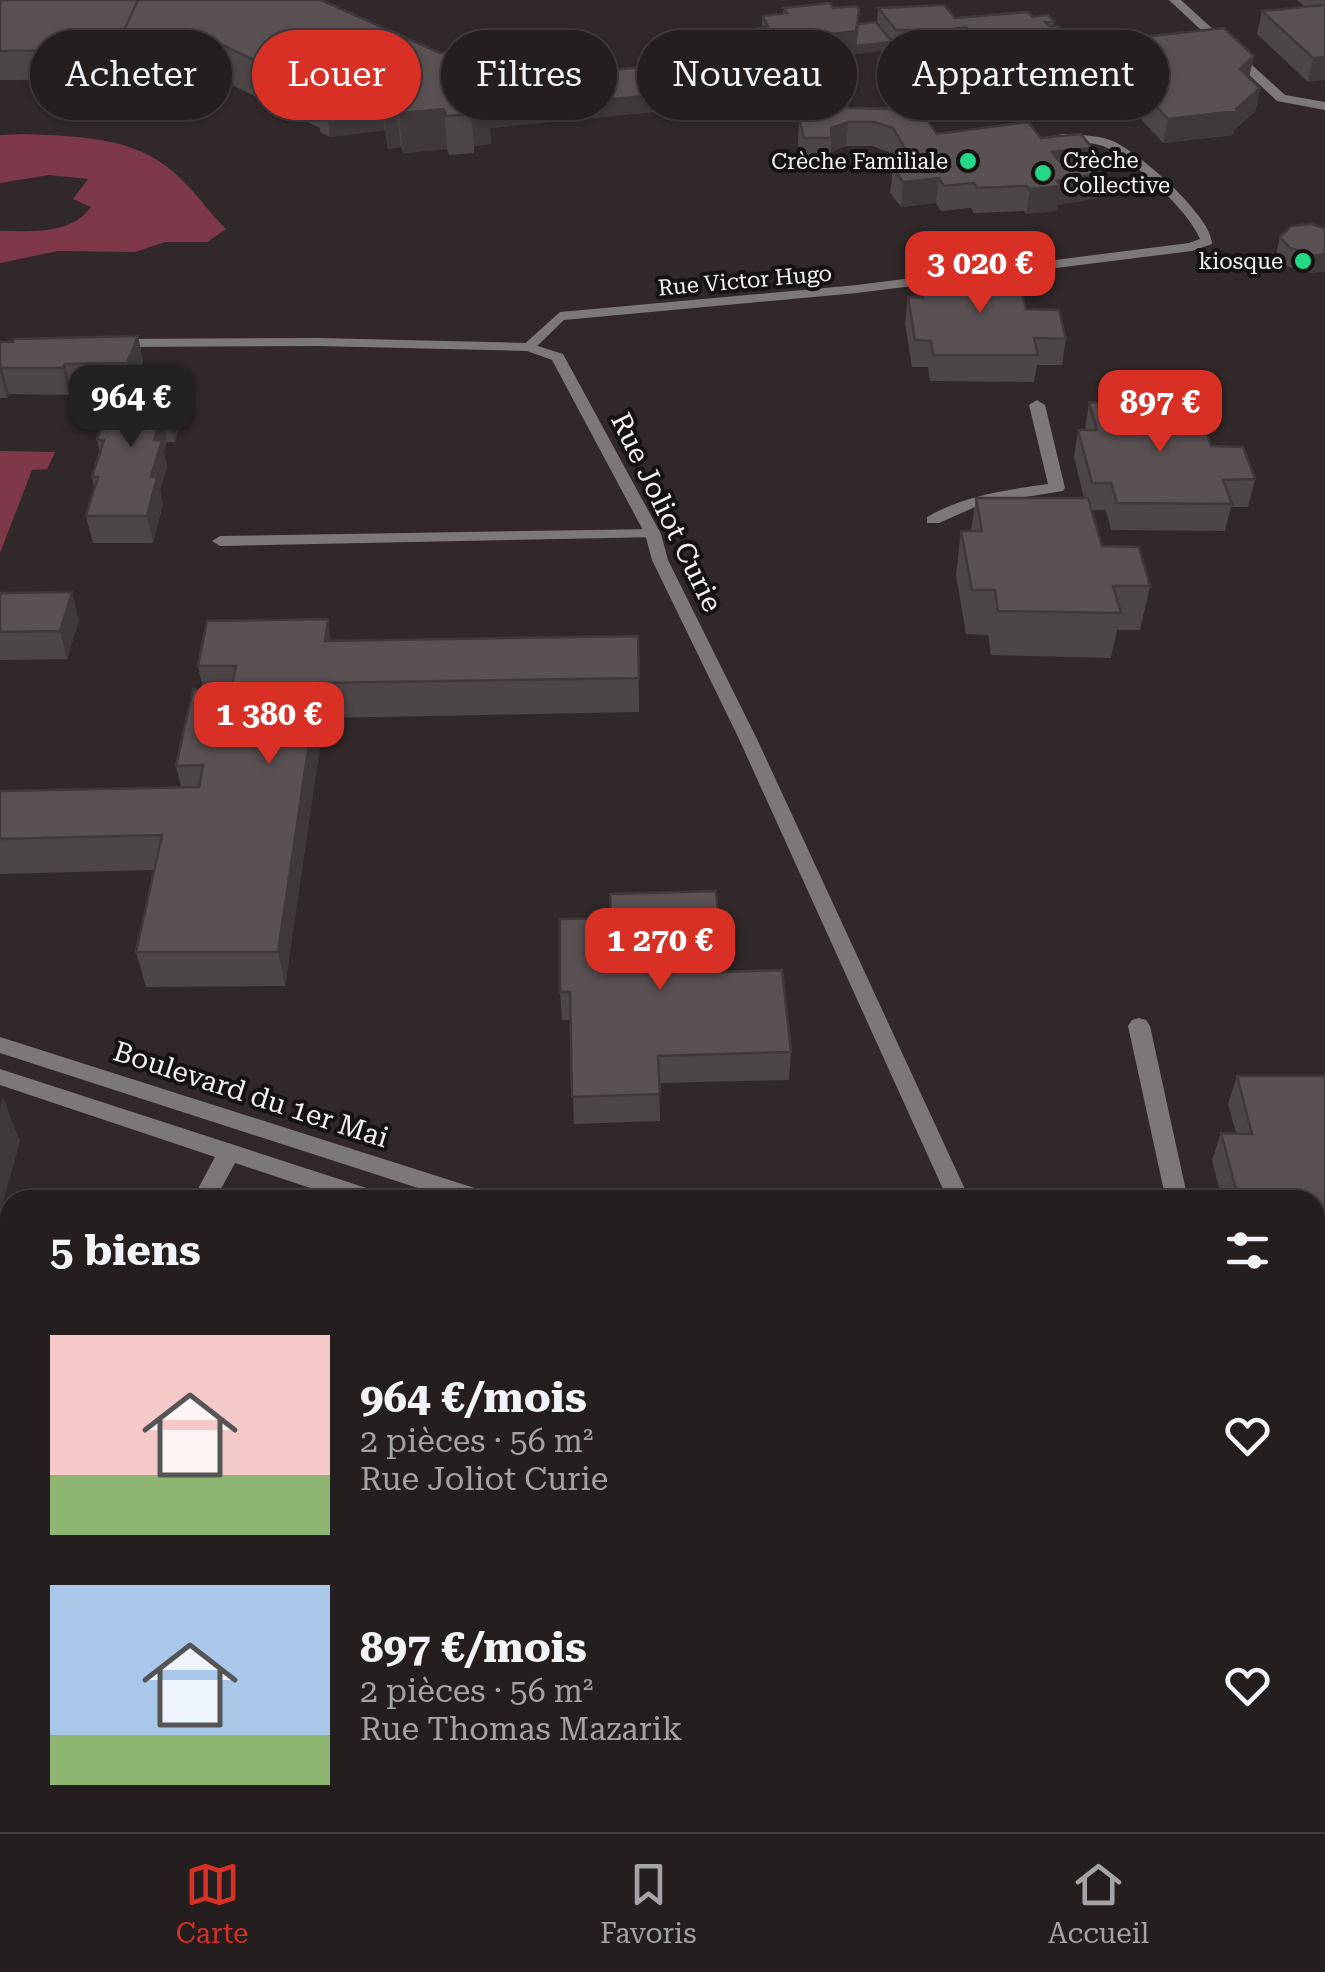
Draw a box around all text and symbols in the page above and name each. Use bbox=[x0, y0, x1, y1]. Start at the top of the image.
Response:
chip: Acheter bbox=[30, 30, 232, 120]
chip: Louer bbox=[252, 30, 421, 120]
chip: Filtres bbox=[441, 30, 617, 120]
chip: Nouveau bbox=[637, 30, 857, 120]
chip: Appartement bbox=[877, 30, 1169, 120]
place label: Crèche Collective bbox=[1063, 148, 1170, 198]
place label: Crèche Familiale bbox=[771, 149, 948, 174]
marker: Crèche Familiale bbox=[957, 150, 979, 172]
marker: Crèche Collective bbox=[1032, 162, 1054, 184]
pin: 3 020 € bbox=[888, 231, 1072, 316]
text: 3 020 € bbox=[927, 244, 1033, 282]
place label: kiosque bbox=[1198, 249, 1283, 274]
marker: kiosque bbox=[1292, 250, 1314, 272]
street label: Rue Victor Hugo bbox=[657, 260, 833, 301]
pin: 964 € bbox=[61, 365, 201, 450]
pin: 897 € bbox=[1090, 370, 1230, 455]
text: 964 € bbox=[91, 378, 171, 416]
text: 897 € bbox=[1120, 383, 1200, 421]
street label: Rue Joliot Curie bbox=[604, 407, 729, 617]
pin: 1 380 € bbox=[177, 682, 361, 767]
text: 1 380 € bbox=[216, 695, 322, 733]
pin: 1 270 € bbox=[568, 908, 752, 993]
text: 1 270 € bbox=[607, 921, 713, 959]
street label: Boulevard du 1er Mai bbox=[109, 1034, 392, 1155]
icon: filters bbox=[1220, 1223, 1275, 1278]
text: 5 biens bbox=[50, 1226, 201, 1275]
text: 964 €/mois bbox=[360, 1373, 587, 1422]
icon: home bbox=[130, 1375, 250, 1495]
icon: heart bbox=[1220, 1408, 1275, 1463]
text: 2 pièces · 56 m² bbox=[360, 1422, 593, 1460]
text: Rue Joliot Curie bbox=[360, 1460, 608, 1498]
text: 897 €/mois bbox=[360, 1623, 587, 1672]
icon: home bbox=[130, 1625, 250, 1745]
icon: heart bbox=[1220, 1658, 1275, 1713]
text: 2 pièces · 56 m² bbox=[360, 1672, 593, 1710]
text: Rue Thomas Mazarik bbox=[360, 1710, 682, 1748]
tab: Carte bbox=[176, 1857, 248, 1950]
tab: Favoris bbox=[600, 1857, 697, 1950]
tab: Accueil bbox=[1048, 1857, 1149, 1950]

